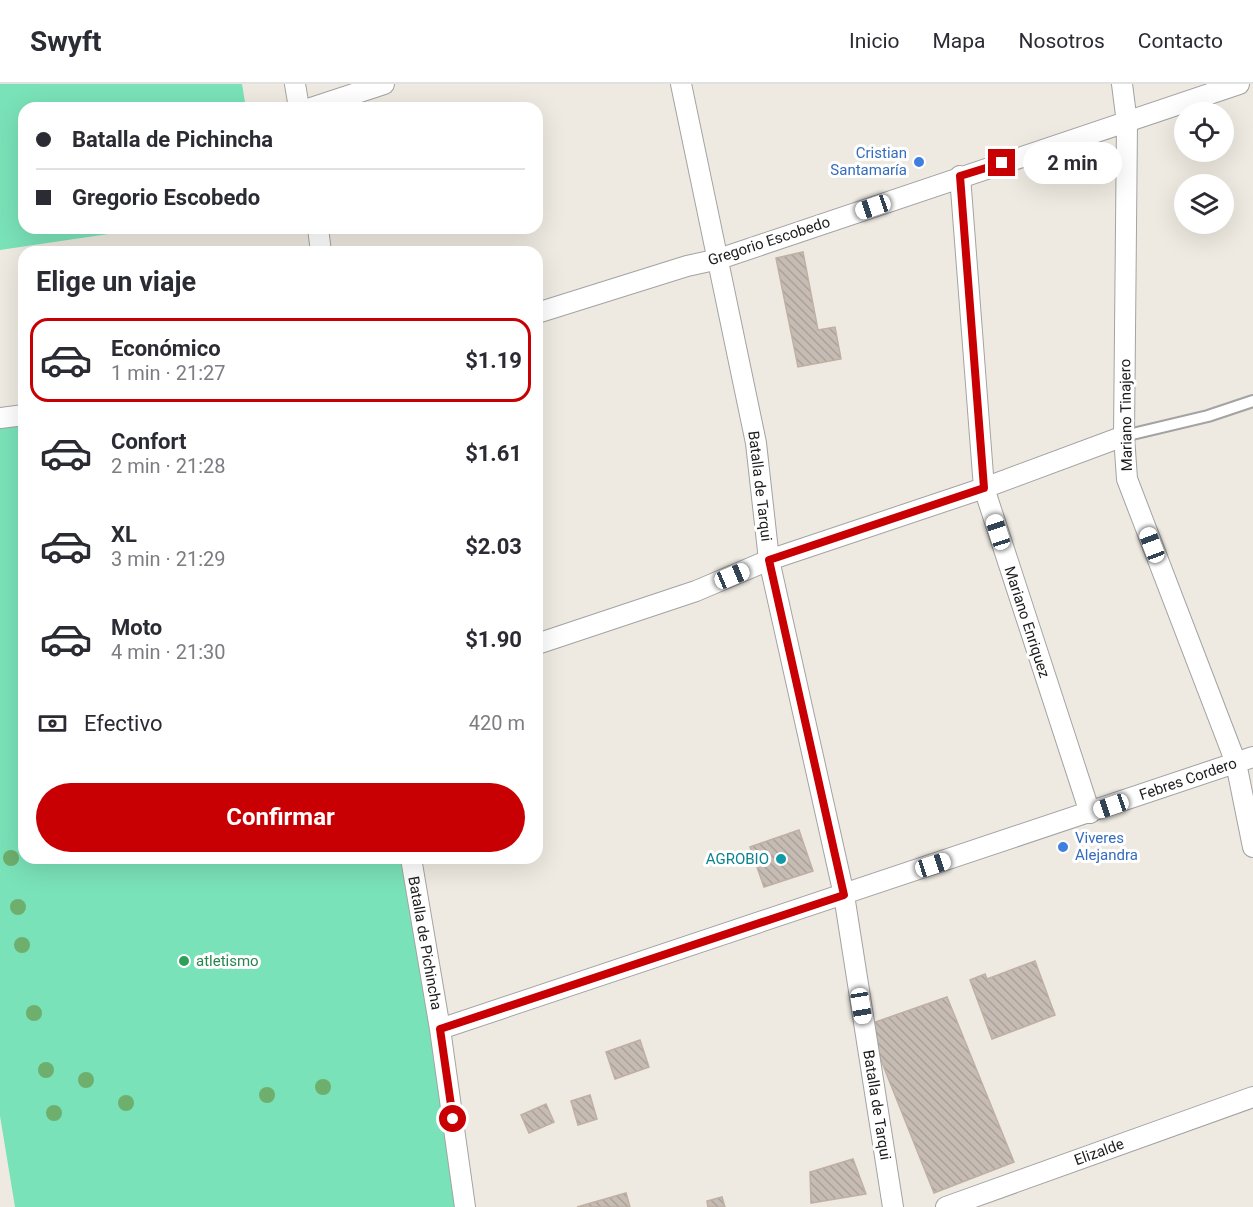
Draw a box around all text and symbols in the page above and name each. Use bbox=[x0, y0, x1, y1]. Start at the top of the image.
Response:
text: Swyft bbox=[30, 25, 102, 58]
text: Inicio bbox=[849, 29, 899, 53]
text: Mapa bbox=[932, 29, 985, 53]
text: Nosotros bbox=[1018, 29, 1105, 53]
text: Contacto bbox=[1138, 29, 1223, 53]
map controls bbox=[1174, 102, 1234, 234]
button: locate bbox=[1174, 102, 1234, 162]
text: Batalla de Pichincha bbox=[72, 127, 273, 152]
callout: 2 min bbox=[1023, 142, 1122, 184]
place label: Cristian Santamaría bbox=[830, 144, 907, 179]
route end bbox=[988, 149, 1015, 176]
text: 2 min bbox=[1047, 151, 1098, 175]
marker: Cristian Santamaría bbox=[912, 155, 926, 169]
button: layers bbox=[1174, 174, 1234, 234]
text: Gregorio Escobedo bbox=[72, 185, 260, 210]
car bbox=[853, 193, 893, 221]
street label: Gregorio Escobedo bbox=[706, 213, 832, 269]
text: Elige un viaje bbox=[36, 266, 196, 298]
icon: car bbox=[39, 333, 93, 387]
text: Económico bbox=[111, 336, 221, 361]
text: $1.19 bbox=[465, 348, 522, 373]
street label: Mariano Tinajero bbox=[1116, 359, 1136, 471]
text: 1 min · 21:27 bbox=[111, 361, 226, 385]
icon: car bbox=[39, 426, 93, 480]
text: Confort bbox=[111, 429, 186, 454]
street label: Batalla de Tarqui bbox=[744, 430, 776, 542]
text: $1.61 bbox=[465, 441, 522, 466]
text: 2 min · 21:28 bbox=[111, 454, 226, 478]
car bbox=[984, 512, 1012, 552]
icon: car bbox=[39, 519, 93, 573]
text: XL bbox=[111, 522, 137, 547]
car bbox=[1137, 525, 1167, 565]
text: $2.03 bbox=[465, 534, 522, 559]
text: 3 min · 21:29 bbox=[111, 547, 226, 571]
car bbox=[712, 561, 752, 591]
street label: Mariano Enriquez bbox=[1000, 564, 1054, 680]
icon: car bbox=[39, 612, 93, 666]
text: Moto bbox=[111, 615, 162, 640]
text: $1.90 bbox=[465, 627, 522, 652]
text: 4 min · 21:30 bbox=[111, 640, 226, 664]
icon: cash bbox=[36, 707, 69, 740]
text: Efectivo bbox=[84, 711, 162, 736]
text: 420 m bbox=[469, 711, 525, 735]
street label: Febres Cordero bbox=[1137, 754, 1239, 804]
button: Confirmar bbox=[36, 783, 525, 852]
car bbox=[1091, 792, 1131, 820]
place label: Viveres Alejandra bbox=[1075, 829, 1138, 864]
marker: Viveres Alejandra bbox=[1056, 840, 1070, 854]
place label: AGROBIO bbox=[706, 850, 769, 868]
car bbox=[913, 851, 953, 879]
marker: AGROBIO bbox=[774, 852, 788, 866]
street label: Batalla de Pichincha bbox=[404, 875, 446, 1011]
place label: atletismo bbox=[196, 952, 259, 970]
marker: atletismo bbox=[177, 954, 191, 968]
car bbox=[849, 987, 873, 1025]
street label: Batalla de Tarqui bbox=[859, 1049, 895, 1161]
route start bbox=[439, 1105, 466, 1132]
street label: Elizalde bbox=[1072, 1135, 1126, 1169]

